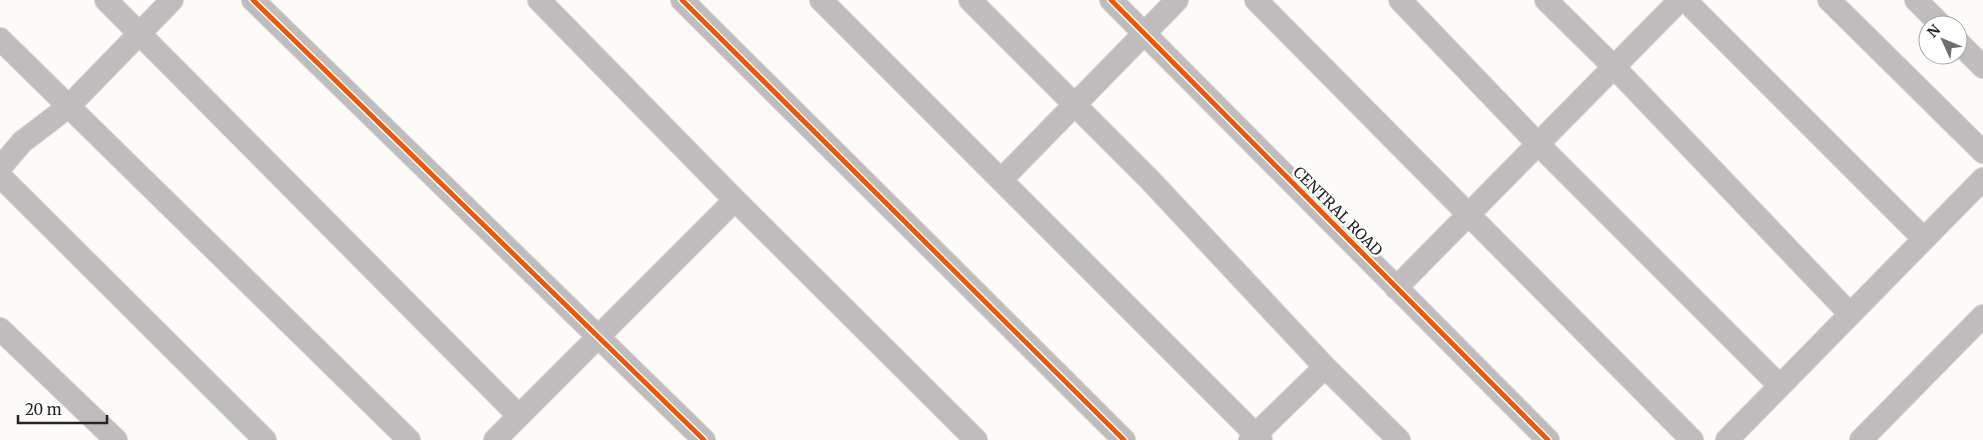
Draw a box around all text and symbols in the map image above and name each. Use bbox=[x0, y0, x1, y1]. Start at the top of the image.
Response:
north arrow bbox=[1918, 15, 1968, 65]
text: N bbox=[1923, 21, 1944, 41]
street label: CENTRAL ROAD bbox=[1289, 162, 1387, 260]
scale bar bbox=[18, 392, 106, 424]
text: 20 m bbox=[25, 400, 62, 419]

